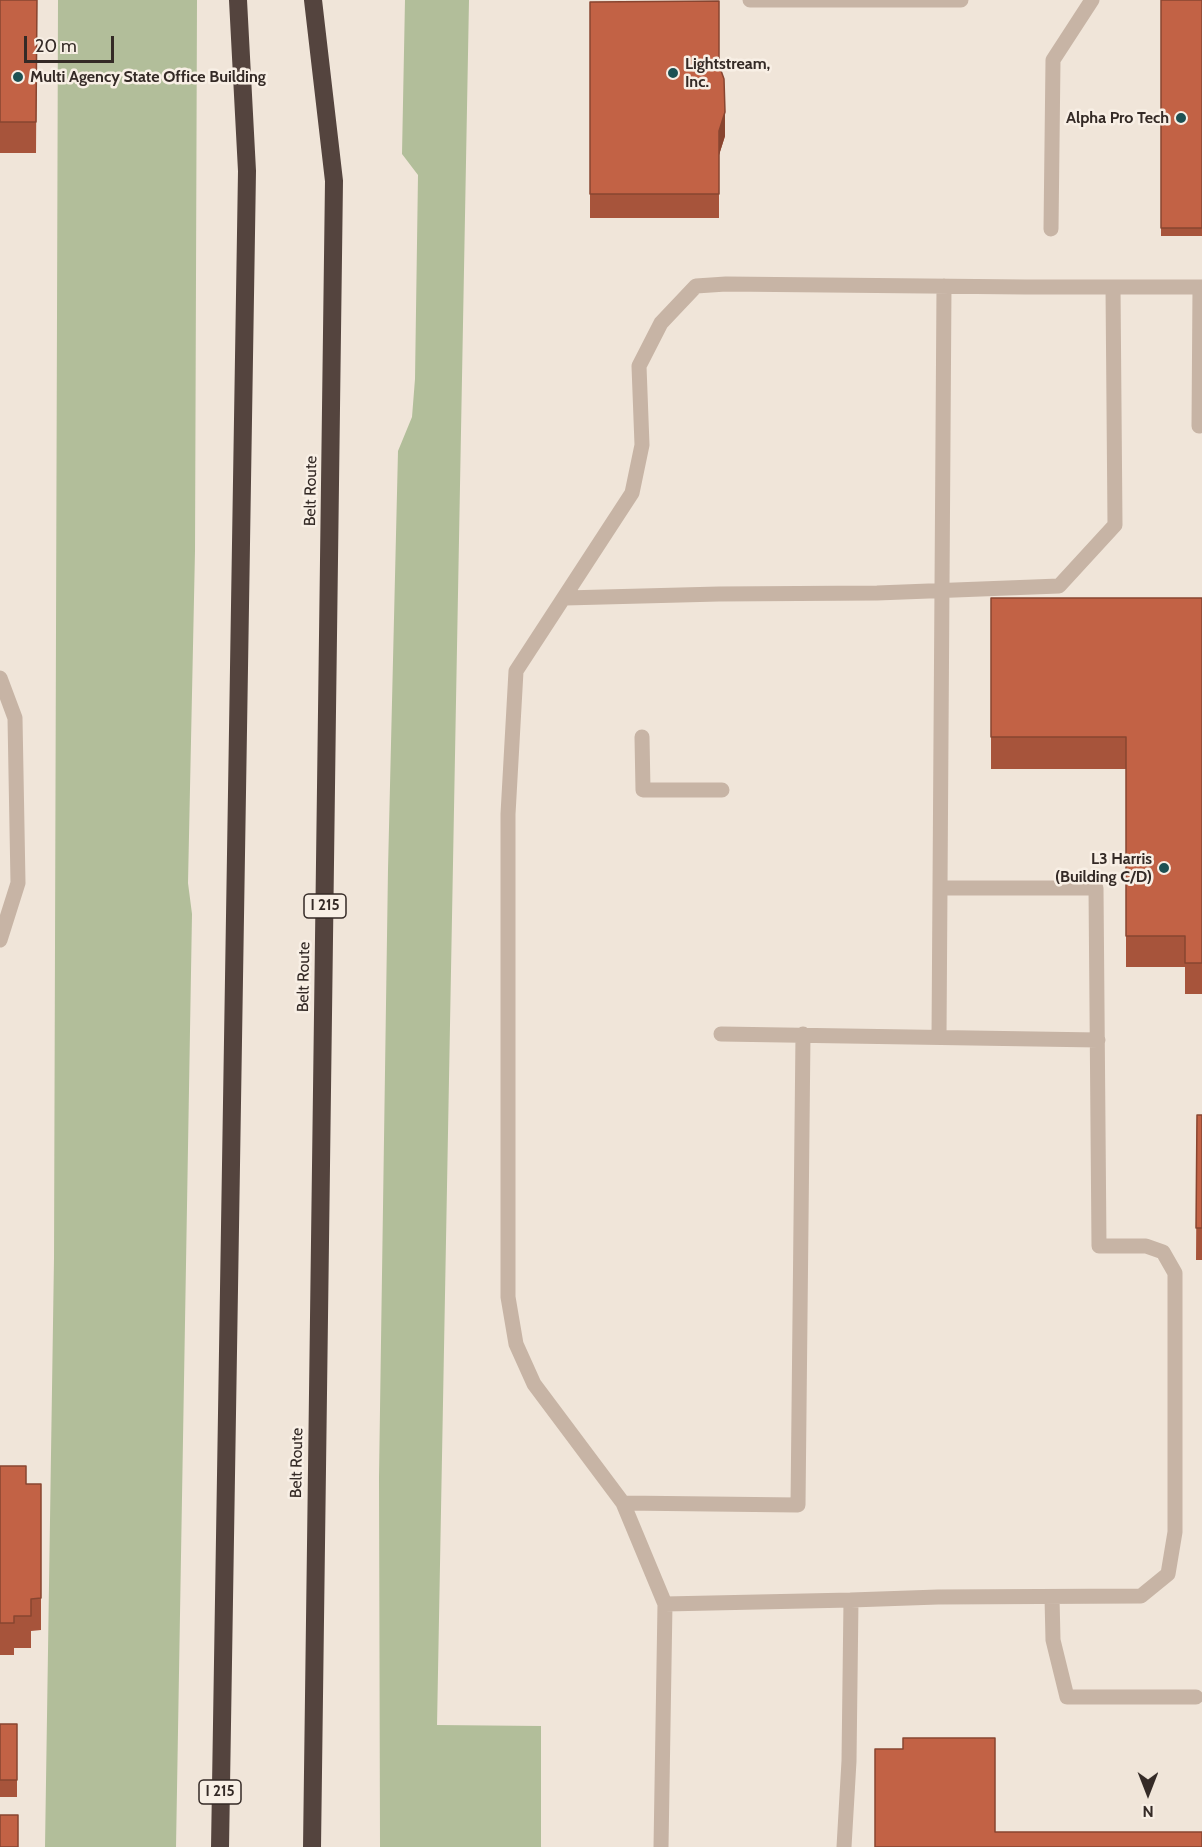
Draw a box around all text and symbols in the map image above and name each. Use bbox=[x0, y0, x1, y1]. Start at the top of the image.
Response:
scale bar bbox=[27, 24, 117, 62]
text: 20 m bbox=[35, 35, 77, 57]
place label: Lightstream, Inc. bbox=[685, 54, 770, 92]
marker: Lightstream, Inc. bbox=[666, 66, 680, 80]
place label: Multi Agency State Office Building bbox=[30, 67, 266, 87]
marker: Multi Agency State Office Building bbox=[11, 70, 25, 84]
place label: Alpha Pro Tech bbox=[1066, 108, 1169, 128]
marker: Alpha Pro Tech bbox=[1174, 111, 1188, 125]
street label: Belt Route bbox=[301, 456, 321, 526]
place label: L3 Harris (Building C/D) bbox=[1055, 849, 1152, 887]
marker: L3 Harris (Building C/D) bbox=[1157, 861, 1171, 875]
road number: I 215 bbox=[304, 894, 346, 918]
street label: Belt Route bbox=[294, 942, 314, 1012]
street label: Belt Route bbox=[287, 1428, 307, 1498]
north arrow bbox=[1118, 1763, 1178, 1823]
road number: I 215 bbox=[199, 1780, 241, 1804]
text: N bbox=[1142, 1802, 1154, 1821]

